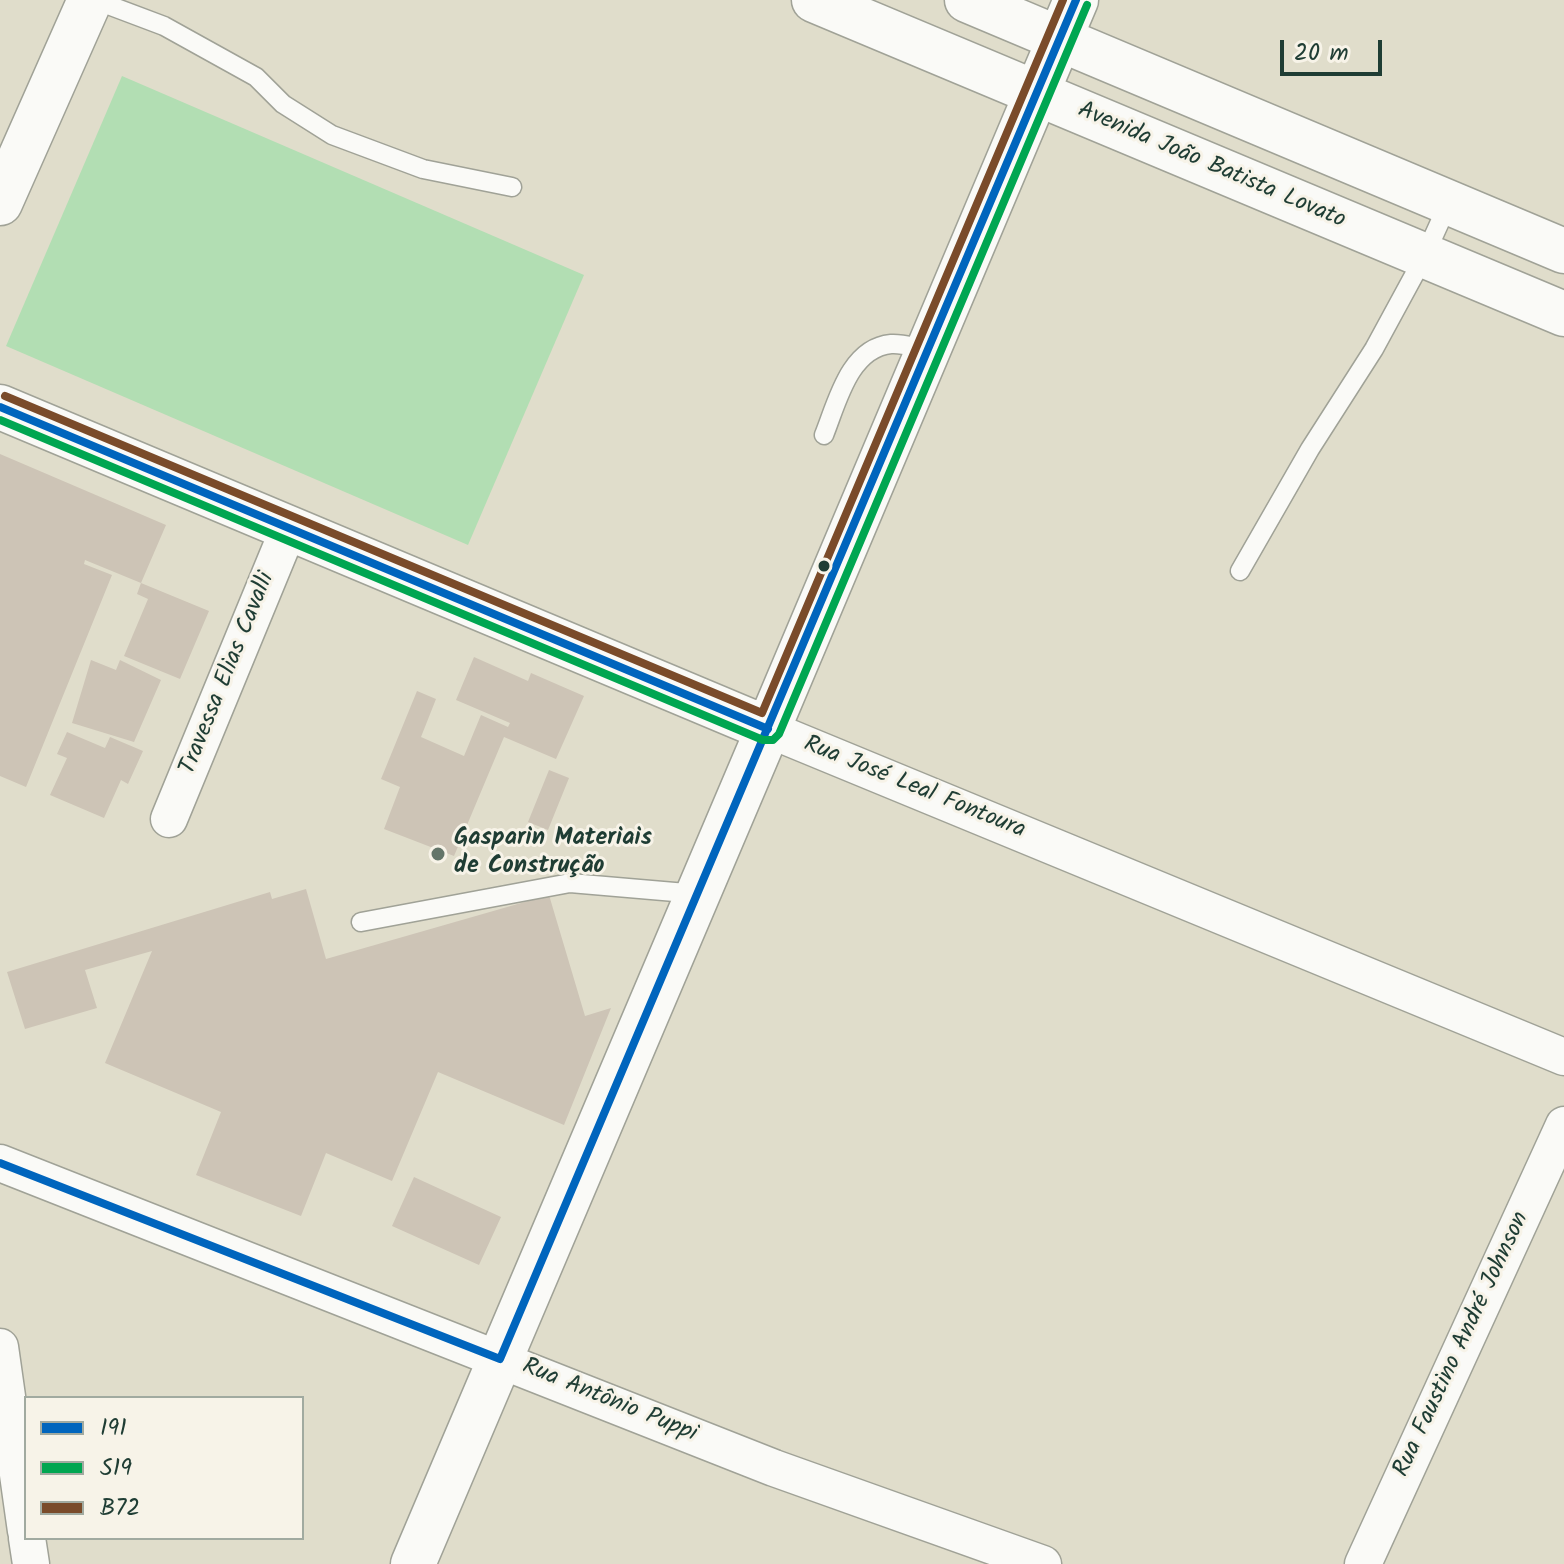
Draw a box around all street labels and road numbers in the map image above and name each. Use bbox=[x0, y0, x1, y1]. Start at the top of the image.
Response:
street label: Avenida João Batista Lovato bbox=[1073, 97, 1349, 237]
street label: Travessa Elias Cavalli bbox=[175, 569, 283, 779]
street label: Rua José Leal Fontoura bbox=[799, 731, 1029, 847]
street label: Rua Faustino André Johnson bbox=[1389, 1208, 1537, 1482]
street label: Rua Antônio Puppi bbox=[517, 1354, 701, 1450]

